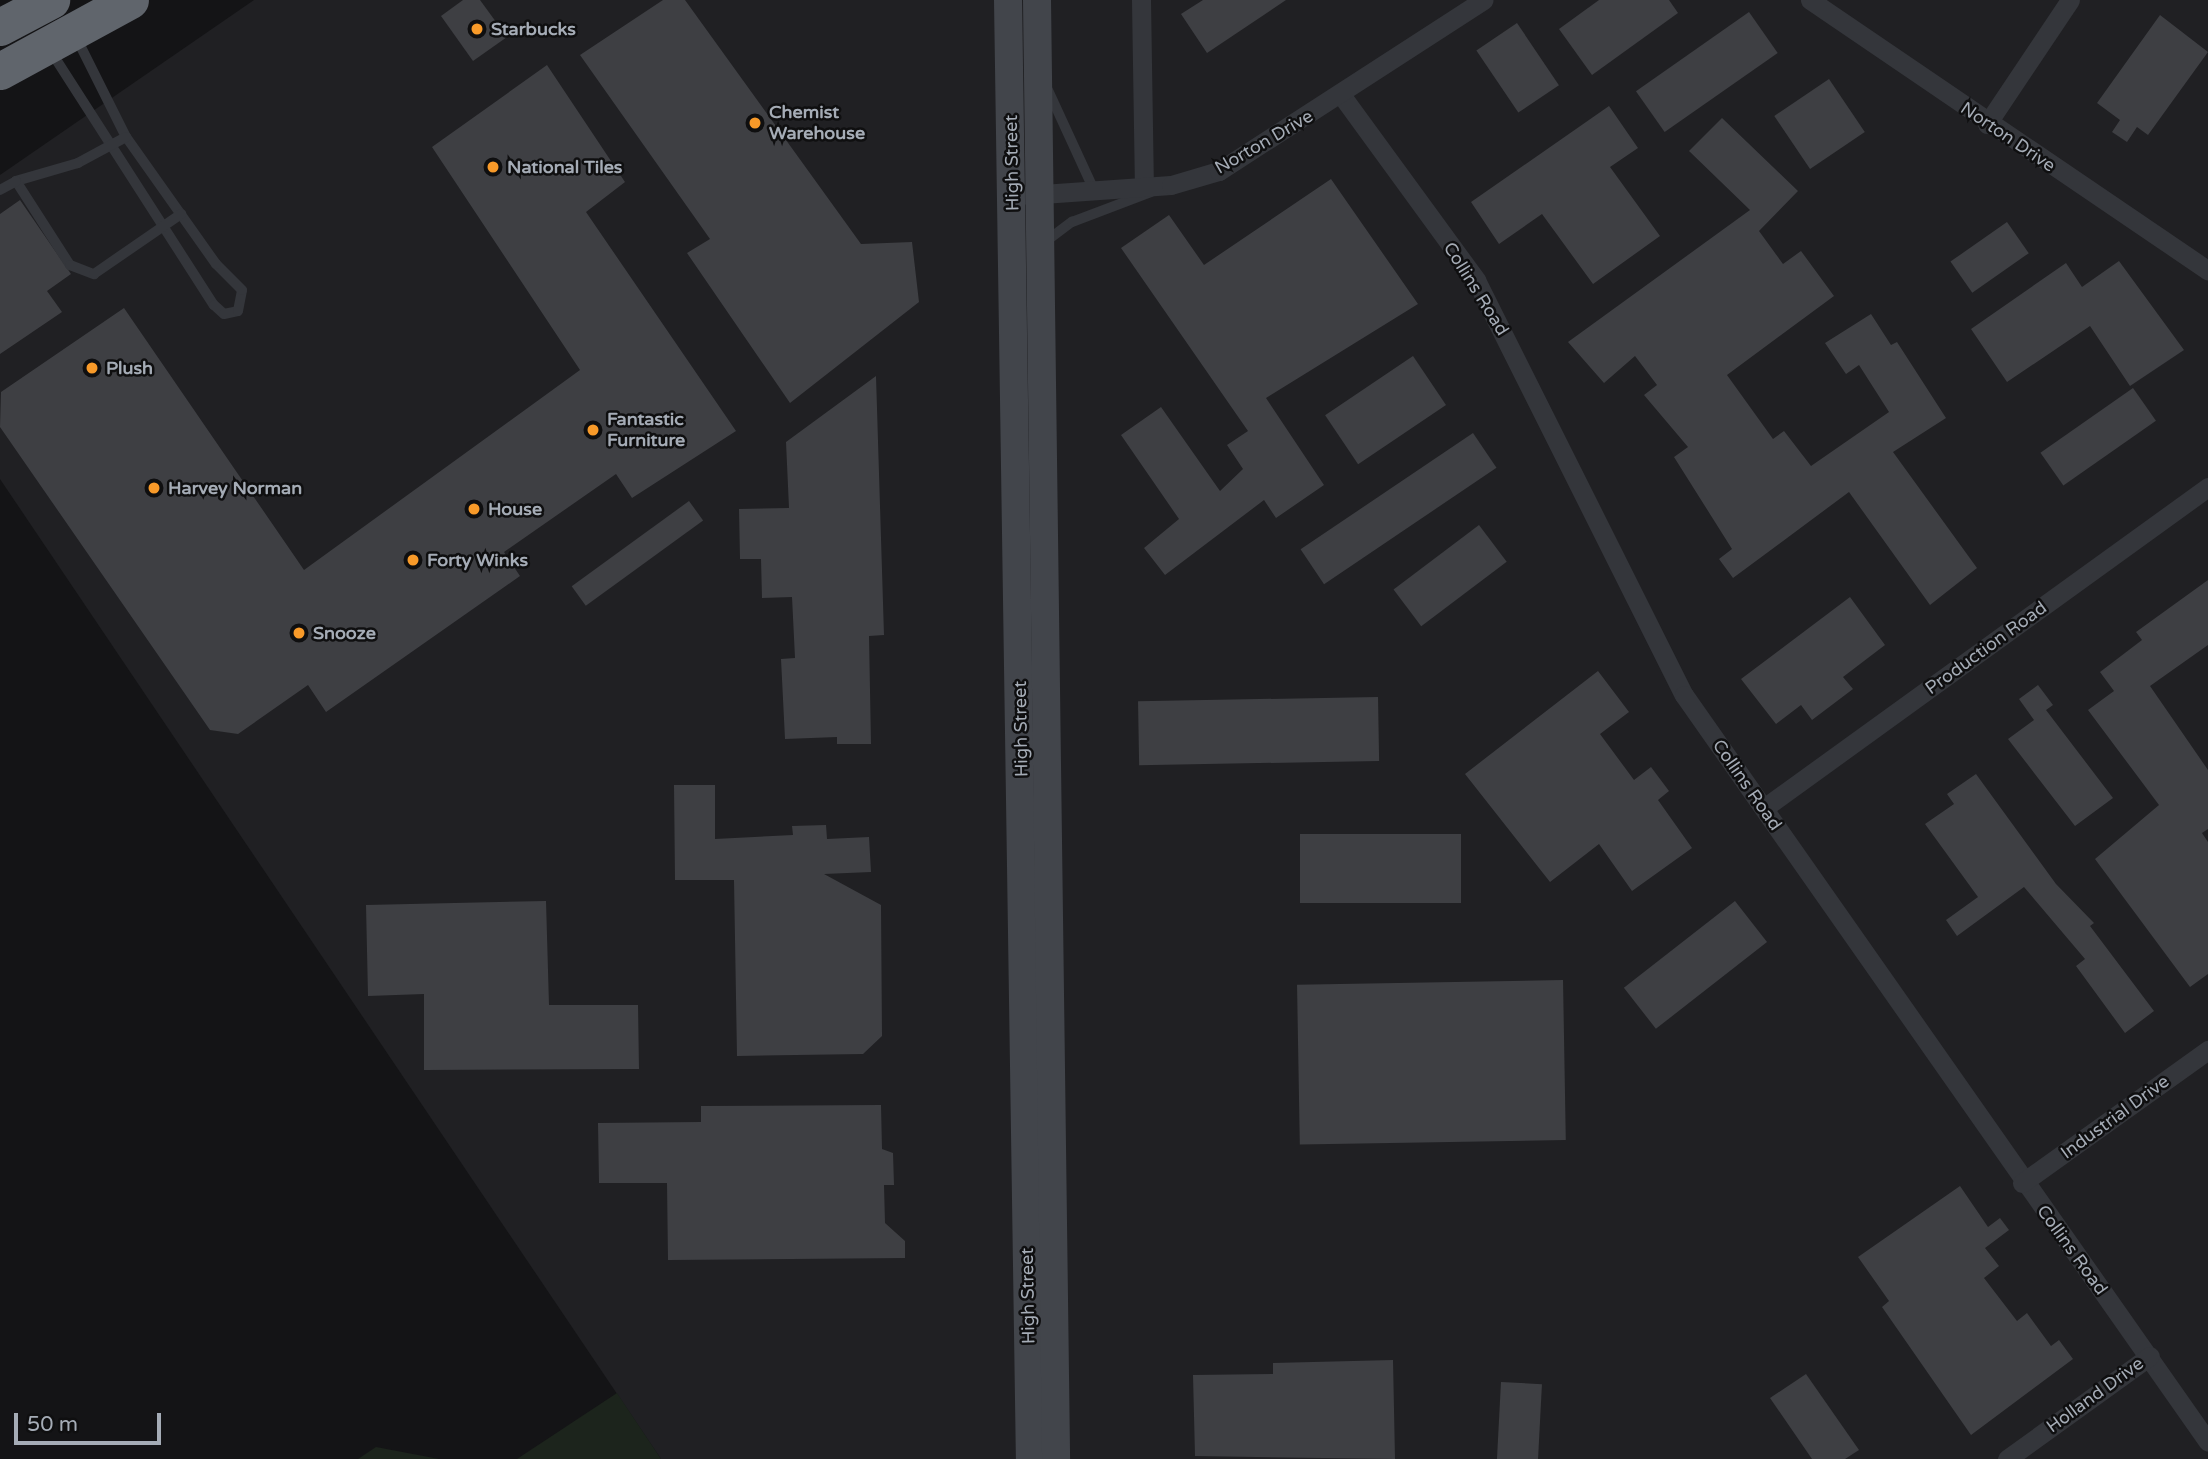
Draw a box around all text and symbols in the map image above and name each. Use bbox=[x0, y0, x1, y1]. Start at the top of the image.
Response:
place label: Starbucks bbox=[491, 18, 576, 40]
marker: Starbucks bbox=[469, 21, 485, 37]
street label: Norton Drive bbox=[1956, 97, 2060, 177]
place label: Chemist Warehouse bbox=[769, 102, 865, 144]
street label: Norton Drive bbox=[1211, 105, 1317, 179]
marker: Chemist Warehouse bbox=[747, 115, 763, 131]
street label: High Street bbox=[1000, 115, 1024, 211]
place label: National Tiles bbox=[507, 156, 622, 178]
marker: National Tiles bbox=[485, 159, 501, 175]
street label: Collins Road bbox=[1439, 238, 1513, 340]
place label: Plush bbox=[106, 357, 153, 379]
marker: Plush bbox=[84, 360, 100, 376]
place label: Fantastic Furniture bbox=[607, 409, 685, 452]
marker: Fantastic Furniture bbox=[585, 422, 601, 438]
place label: Harvey Norman bbox=[168, 477, 302, 499]
marker: Harvey Norman bbox=[146, 480, 162, 496]
place label: House bbox=[488, 498, 542, 520]
marker: House bbox=[466, 501, 482, 517]
place label: Forty Winks bbox=[427, 549, 528, 571]
marker: Forty Winks bbox=[405, 552, 421, 568]
street label: Production Road bbox=[1921, 597, 2051, 699]
place label: Snooze bbox=[313, 622, 376, 644]
marker: Snooze bbox=[291, 625, 307, 641]
street label: High Street bbox=[1009, 681, 1033, 777]
street label: Collins Road bbox=[1708, 735, 1786, 835]
street label: Industrial Drive bbox=[2057, 1070, 2173, 1164]
street label: Collins Road bbox=[2032, 1201, 2112, 1299]
street label: High Street bbox=[1016, 1248, 1040, 1344]
street label: Holland Drive bbox=[2042, 1353, 2148, 1437]
scale bar bbox=[18, 1400, 164, 1444]
text: 50 m bbox=[27, 1412, 78, 1437]

